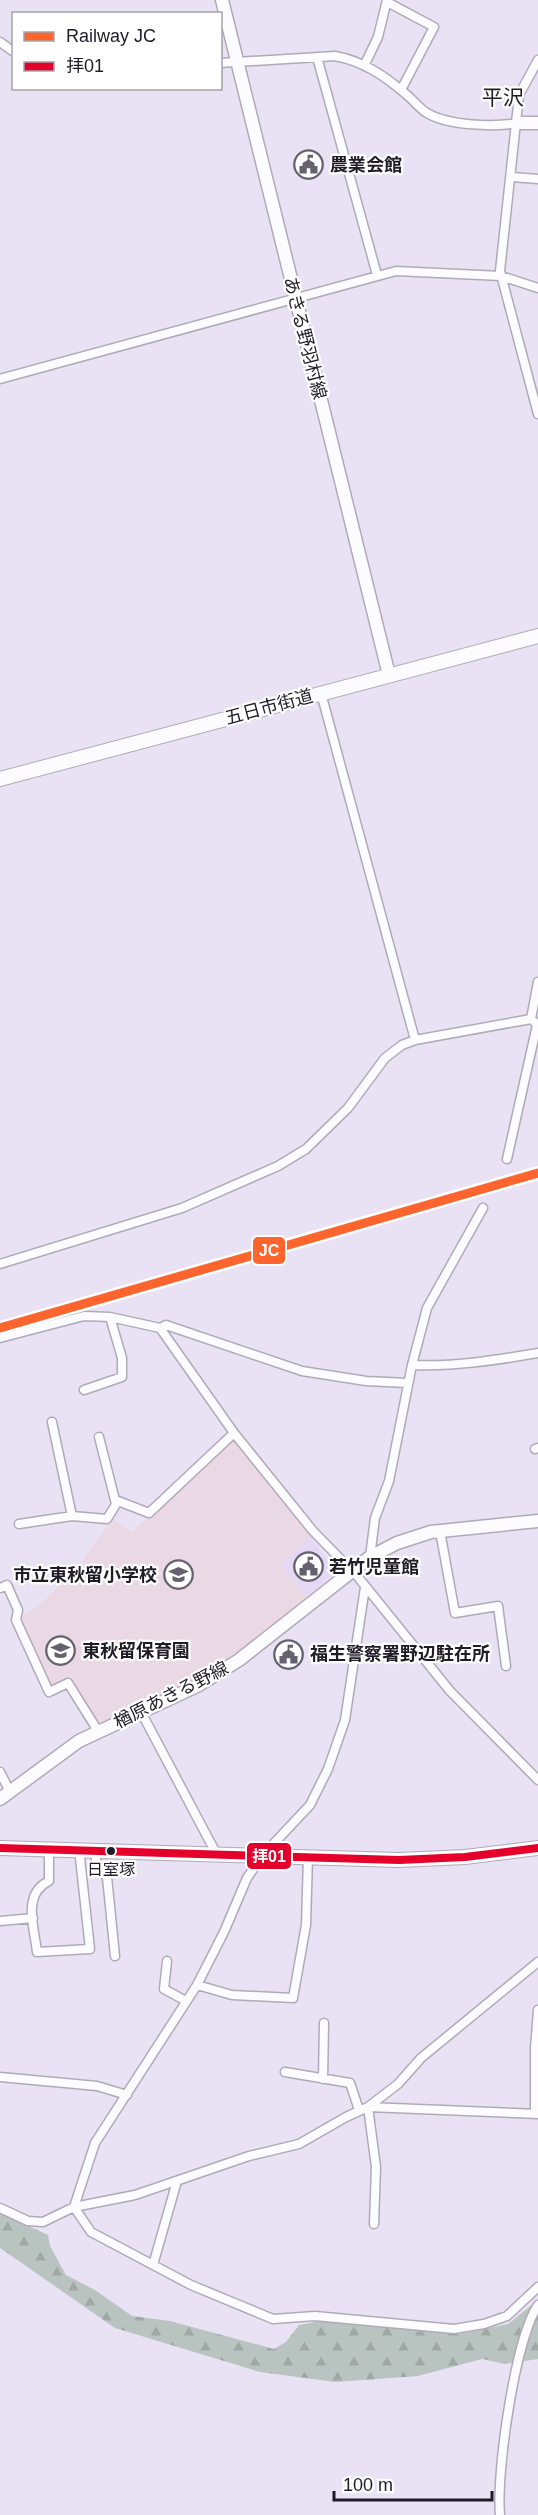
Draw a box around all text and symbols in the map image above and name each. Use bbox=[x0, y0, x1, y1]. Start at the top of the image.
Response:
legend bbox=[12, 12, 222, 90]
text: Railway JC bbox=[66, 26, 156, 46]
text: 拝01 bbox=[66, 56, 104, 76]
district label: 平沢 bbox=[482, 86, 524, 109]
public building icon: 農業会館 bbox=[293, 149, 325, 181]
place label: 農業会館 bbox=[330, 155, 402, 175]
street label: あきる野羽村線 bbox=[280, 275, 330, 401]
street label: 五日市街道 bbox=[223, 686, 315, 728]
line badge: JC bbox=[252, 1236, 286, 1265]
text: JC bbox=[259, 1242, 280, 1259]
public building icon: 若竹児童館 bbox=[292, 1551, 324, 1583]
place label: 若竹児童館 bbox=[329, 1557, 419, 1577]
school or university icon: 市立東秋留小学校 bbox=[162, 1559, 194, 1591]
place label: 市立東秋留小学校 bbox=[13, 1565, 157, 1585]
school or university icon: 東秋留保育園 bbox=[45, 1635, 77, 1667]
public building icon: 福生警察署野辺駐在所 bbox=[273, 1638, 305, 1670]
place label: 東秋留保育園 bbox=[82, 1641, 190, 1661]
place label: 福生警察署野辺駐在所 bbox=[310, 1644, 490, 1664]
street label: 楢原あきる野線 bbox=[110, 1658, 232, 1732]
line badge: 拝01 bbox=[246, 1842, 292, 1870]
marker: 日室塚 bbox=[105, 1845, 117, 1857]
text: 拝01 bbox=[252, 1848, 286, 1865]
place label: 日室塚 bbox=[87, 1861, 135, 1878]
scale bar bbox=[334, 2464, 492, 2502]
text: 100 m bbox=[343, 2475, 393, 2495]

